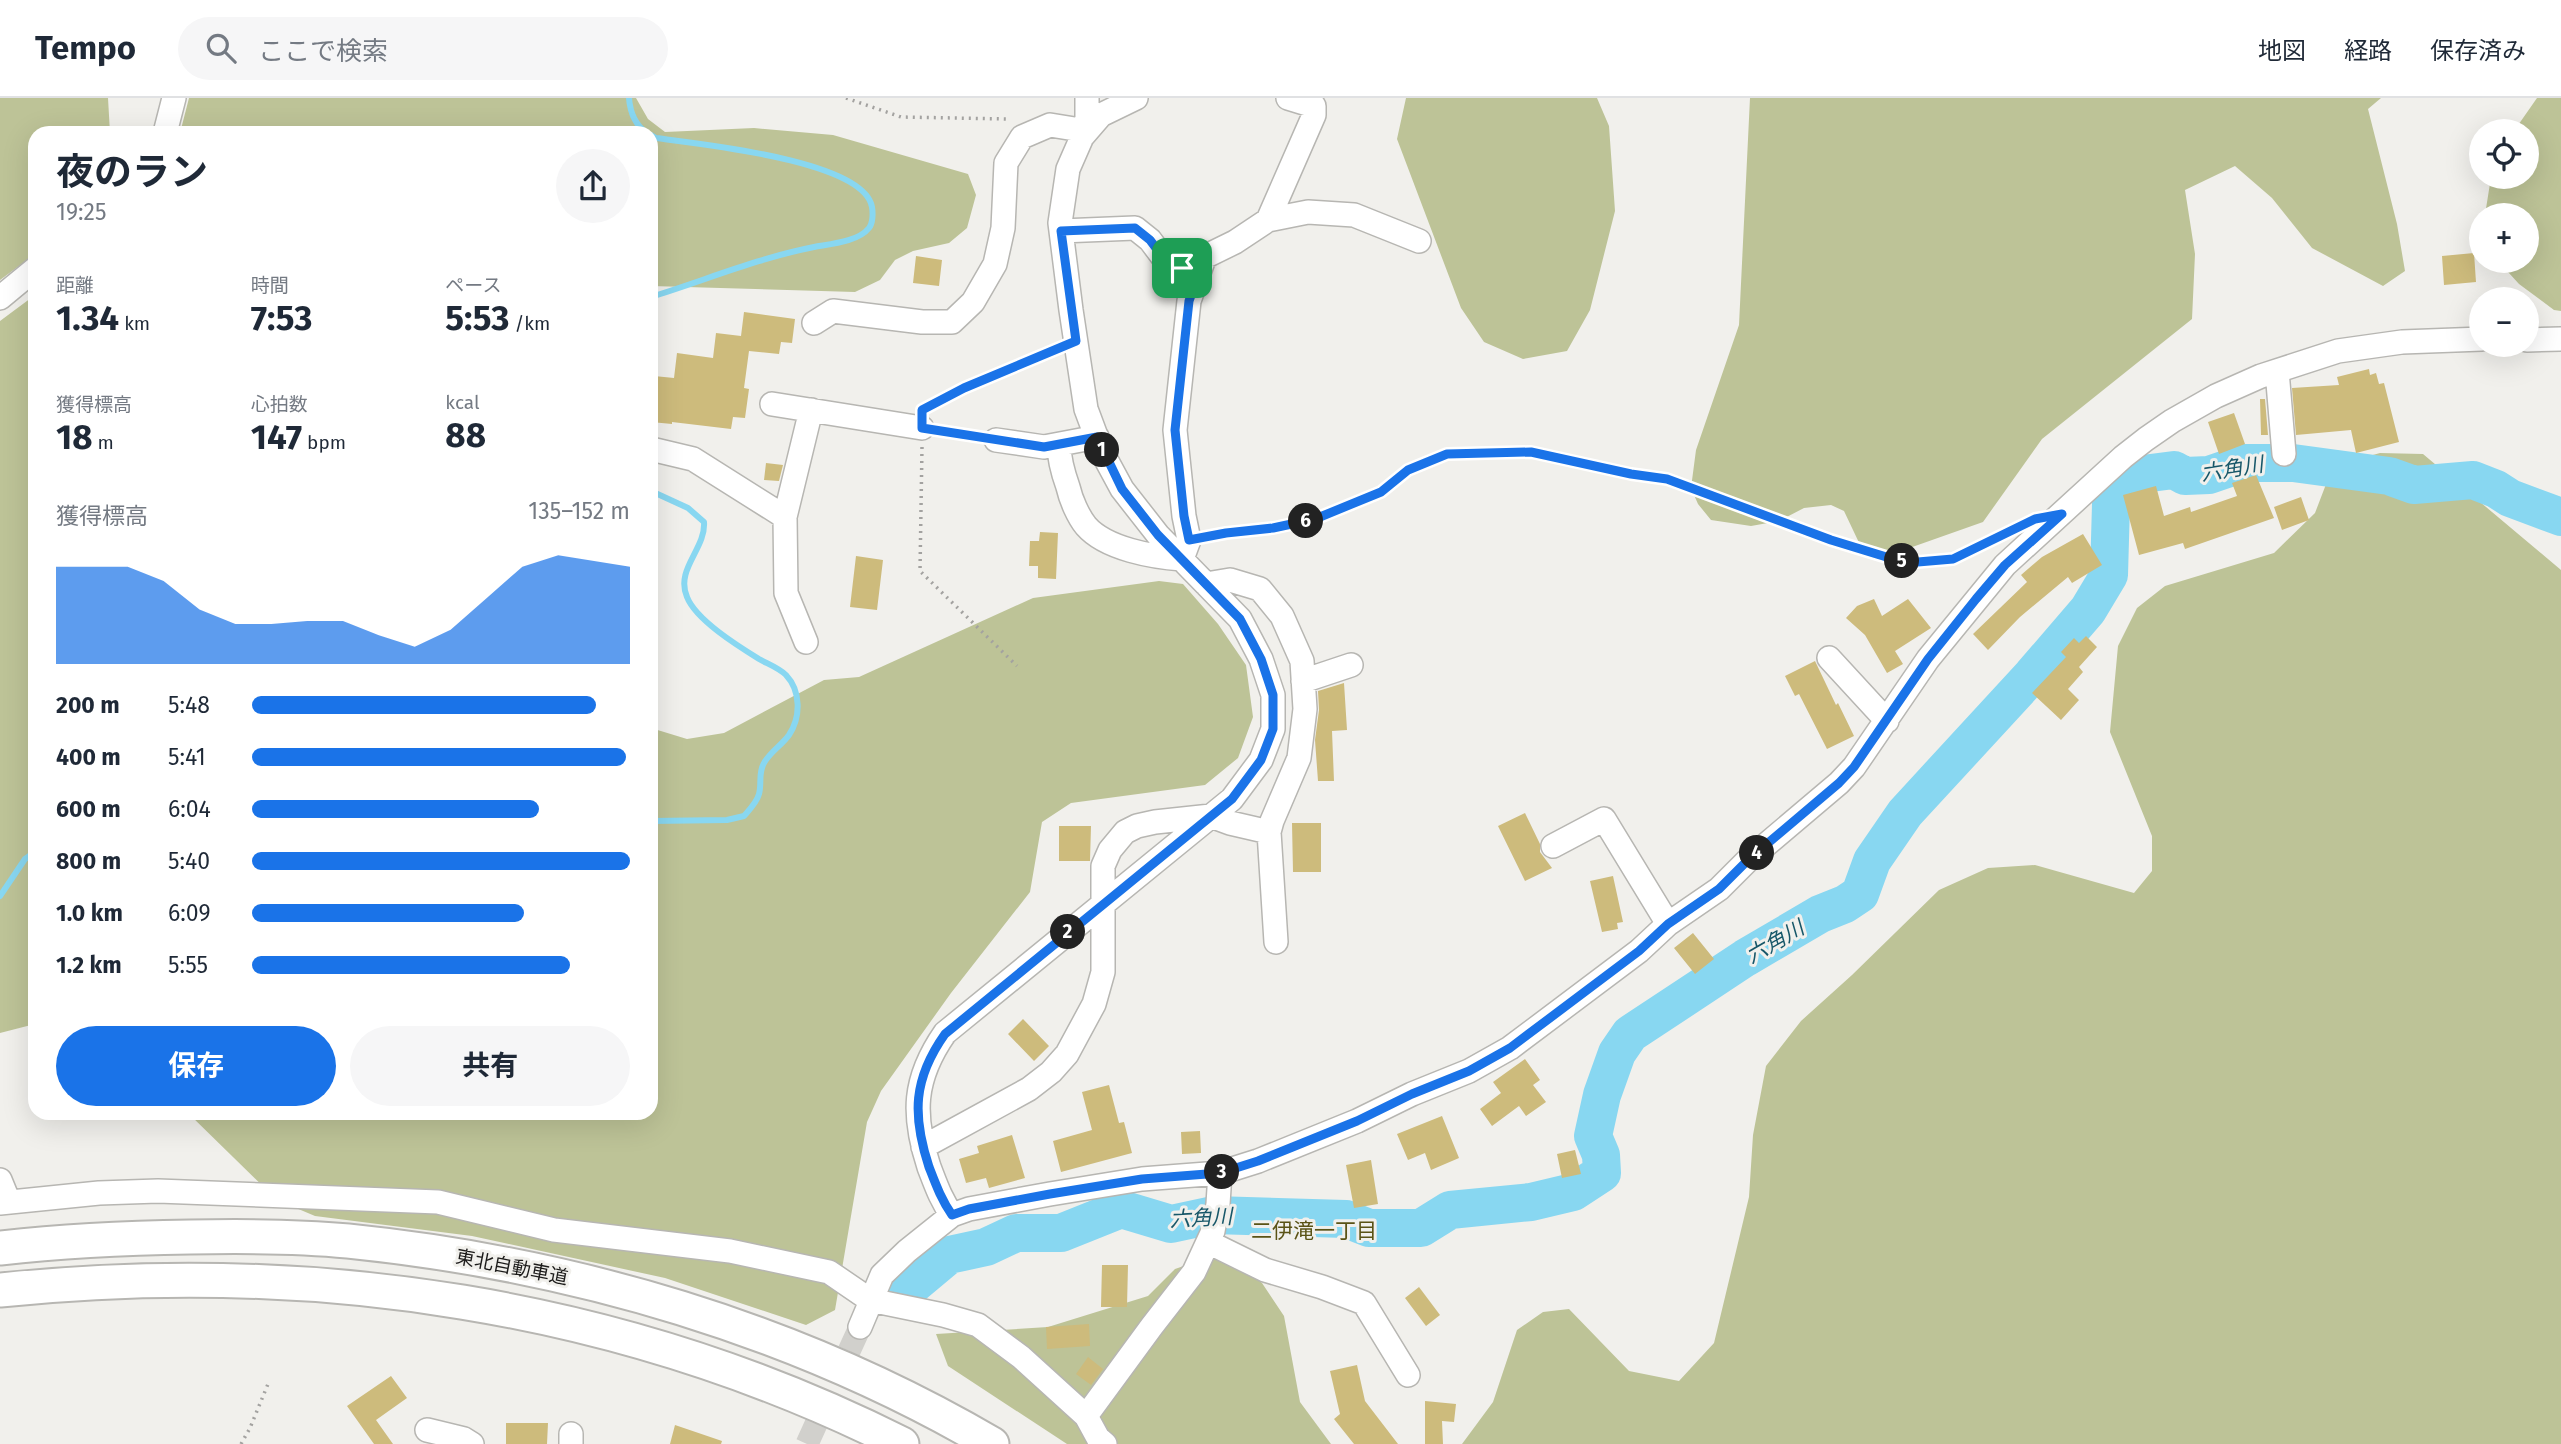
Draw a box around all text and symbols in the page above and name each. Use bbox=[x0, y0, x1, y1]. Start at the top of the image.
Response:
search box bbox=[178, 17, 668, 80]
text: Tempo bbox=[35, 28, 136, 68]
icon: search bbox=[202, 29, 240, 67]
text: ここで検索 bbox=[258, 36, 388, 67]
text: 地図 bbox=[2258, 37, 2306, 65]
text: 経路 bbox=[2344, 37, 2392, 65]
text: 保存済み bbox=[2430, 37, 2526, 65]
map controls bbox=[2469, 119, 2539, 357]
button: locate bbox=[2469, 119, 2539, 189]
text: 夜のラン bbox=[56, 149, 208, 195]
button: share bbox=[556, 149, 630, 223]
text: 19:25 bbox=[56, 198, 106, 226]
button: + bbox=[2469, 203, 2539, 273]
pin bbox=[1152, 238, 1212, 298]
icon: arrive bbox=[1163, 249, 1201, 287]
text: 距離 bbox=[56, 274, 94, 297]
text: 時間 bbox=[251, 274, 289, 297]
text: ペース bbox=[445, 274, 501, 297]
button: − bbox=[2469, 287, 2539, 357]
text: 1.34 bbox=[56, 297, 119, 339]
text: 7:53 bbox=[251, 297, 312, 339]
text: 5:53 bbox=[445, 297, 509, 339]
text: km bbox=[119, 312, 150, 335]
text: /km bbox=[509, 312, 550, 335]
text: kcal bbox=[445, 391, 480, 414]
text: 獲得標高 bbox=[56, 393, 132, 416]
text: 心拍数 bbox=[251, 393, 308, 416]
text: 88 bbox=[445, 414, 486, 456]
text: 18 bbox=[56, 416, 93, 458]
text: 147 bbox=[251, 416, 302, 458]
text: m bbox=[93, 431, 114, 454]
text: bpm bbox=[302, 431, 346, 454]
pin: 1 bbox=[1084, 432, 1120, 468]
text: 1 bbox=[1097, 438, 1106, 461]
water label: 六角川 bbox=[2199, 451, 2267, 487]
text: 135–152 m bbox=[528, 497, 630, 525]
text: 獲得標高 bbox=[56, 502, 148, 530]
pin: 6 bbox=[1288, 504, 1324, 538]
text: 6 bbox=[1300, 509, 1311, 532]
pin: 5 bbox=[1884, 544, 1920, 578]
text: 5 bbox=[1896, 549, 1907, 572]
text: 200 m bbox=[56, 691, 120, 719]
text: 5:48 bbox=[168, 691, 210, 719]
text: 400 m bbox=[56, 743, 121, 771]
text: 5:41 bbox=[168, 743, 206, 771]
text: 600 m bbox=[56, 795, 121, 823]
text: 6:04 bbox=[168, 795, 211, 823]
pin: 4 bbox=[1740, 836, 1774, 870]
text: 4 bbox=[1751, 841, 1762, 864]
text: 800 m bbox=[56, 847, 121, 875]
text: 5:40 bbox=[168, 847, 210, 875]
text: 1.0 km bbox=[56, 899, 123, 927]
text: 6:09 bbox=[168, 899, 210, 927]
pin: 2 bbox=[1050, 914, 1086, 950]
water label: 六角川 bbox=[1741, 914, 1811, 969]
text: 2 bbox=[1063, 920, 1072, 943]
text: 1.2 km bbox=[56, 951, 122, 979]
text: 5:55 bbox=[168, 951, 208, 979]
button: 保存 bbox=[56, 1026, 336, 1106]
button: 共有 bbox=[350, 1026, 630, 1106]
pin: 3 bbox=[1204, 1154, 1240, 1190]
text: 3 bbox=[1217, 1160, 1226, 1183]
water label: 六角川 bbox=[1169, 1203, 1235, 1233]
district label: 二伊滝一丁目 bbox=[1251, 1218, 1377, 1244]
street label: 東北自動車道 bbox=[454, 1245, 570, 1289]

